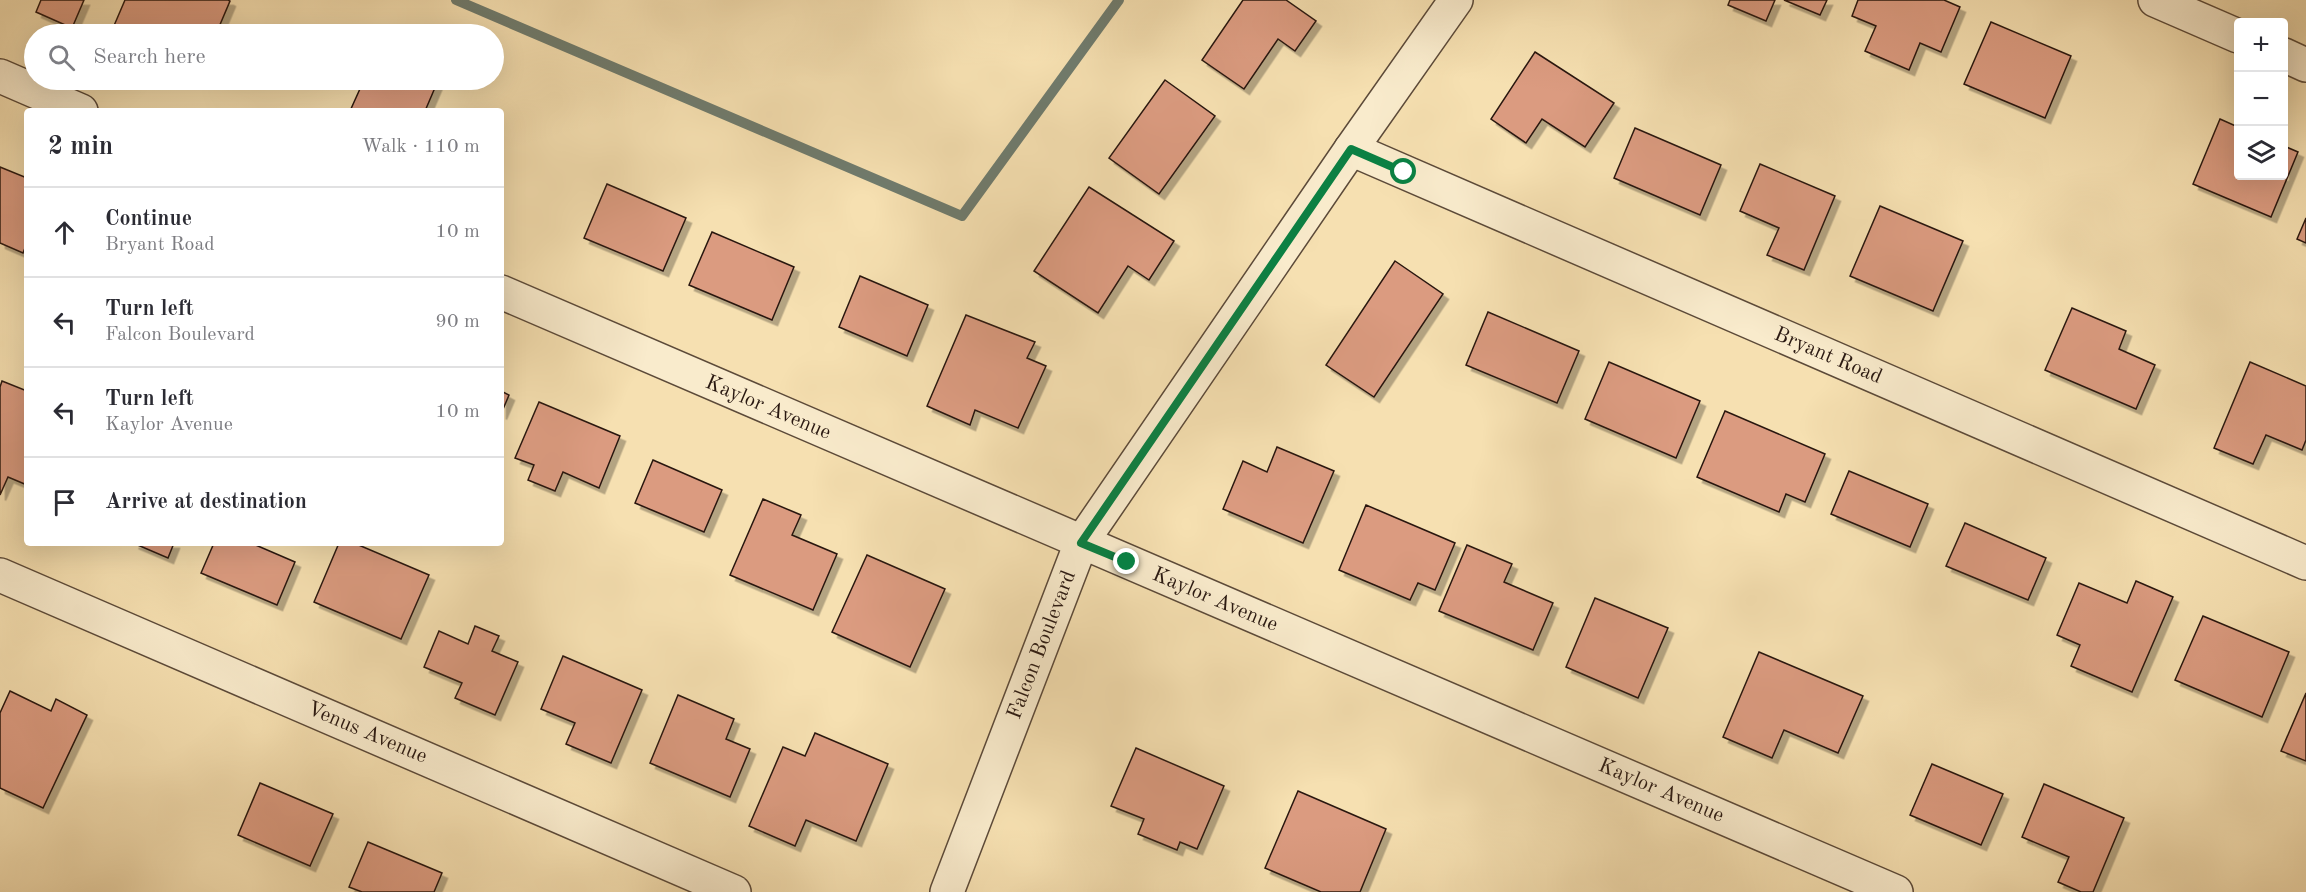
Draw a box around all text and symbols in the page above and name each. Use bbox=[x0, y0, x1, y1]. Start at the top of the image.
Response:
map controls bbox=[2234, 18, 2288, 180]
button: + bbox=[2234, 18, 2288, 72]
search box bbox=[24, 24, 504, 90]
icon: search bbox=[45, 41, 78, 74]
text: Search here bbox=[93, 46, 206, 68]
button: − bbox=[2234, 72, 2288, 126]
button: layers bbox=[2234, 126, 2288, 180]
text: 2 min bbox=[48, 134, 113, 160]
text: Walk · 110 m bbox=[361, 137, 480, 157]
route start bbox=[1390, 158, 1416, 184]
text: Continue bbox=[105, 208, 192, 230]
icon: ahead bbox=[48, 216, 81, 249]
text: 10 m bbox=[435, 222, 480, 242]
text: Bryant Road bbox=[105, 235, 215, 255]
text: Turn left bbox=[105, 298, 194, 320]
icon: left bbox=[48, 306, 81, 339]
text: 90 m bbox=[435, 312, 480, 332]
street label: Bryant Road bbox=[1771, 324, 1885, 388]
text: Falcon Boulevard bbox=[105, 325, 255, 345]
street label: Kaylor Avenue bbox=[702, 372, 834, 444]
text: Turn left bbox=[105, 388, 194, 410]
icon: left bbox=[48, 396, 81, 429]
text: 10 m bbox=[435, 402, 480, 422]
text: Kaylor Avenue bbox=[105, 415, 233, 435]
icon: arrive bbox=[48, 486, 81, 519]
text: Arrive at destination bbox=[105, 491, 307, 513]
route end bbox=[1113, 548, 1139, 574]
street label: Kaylor Avenue bbox=[1149, 564, 1281, 636]
street label: Falcon Boulevard bbox=[1004, 568, 1080, 722]
street label: Venus Avenue bbox=[304, 698, 430, 768]
street label: Kaylor Avenue bbox=[1595, 755, 1727, 827]

